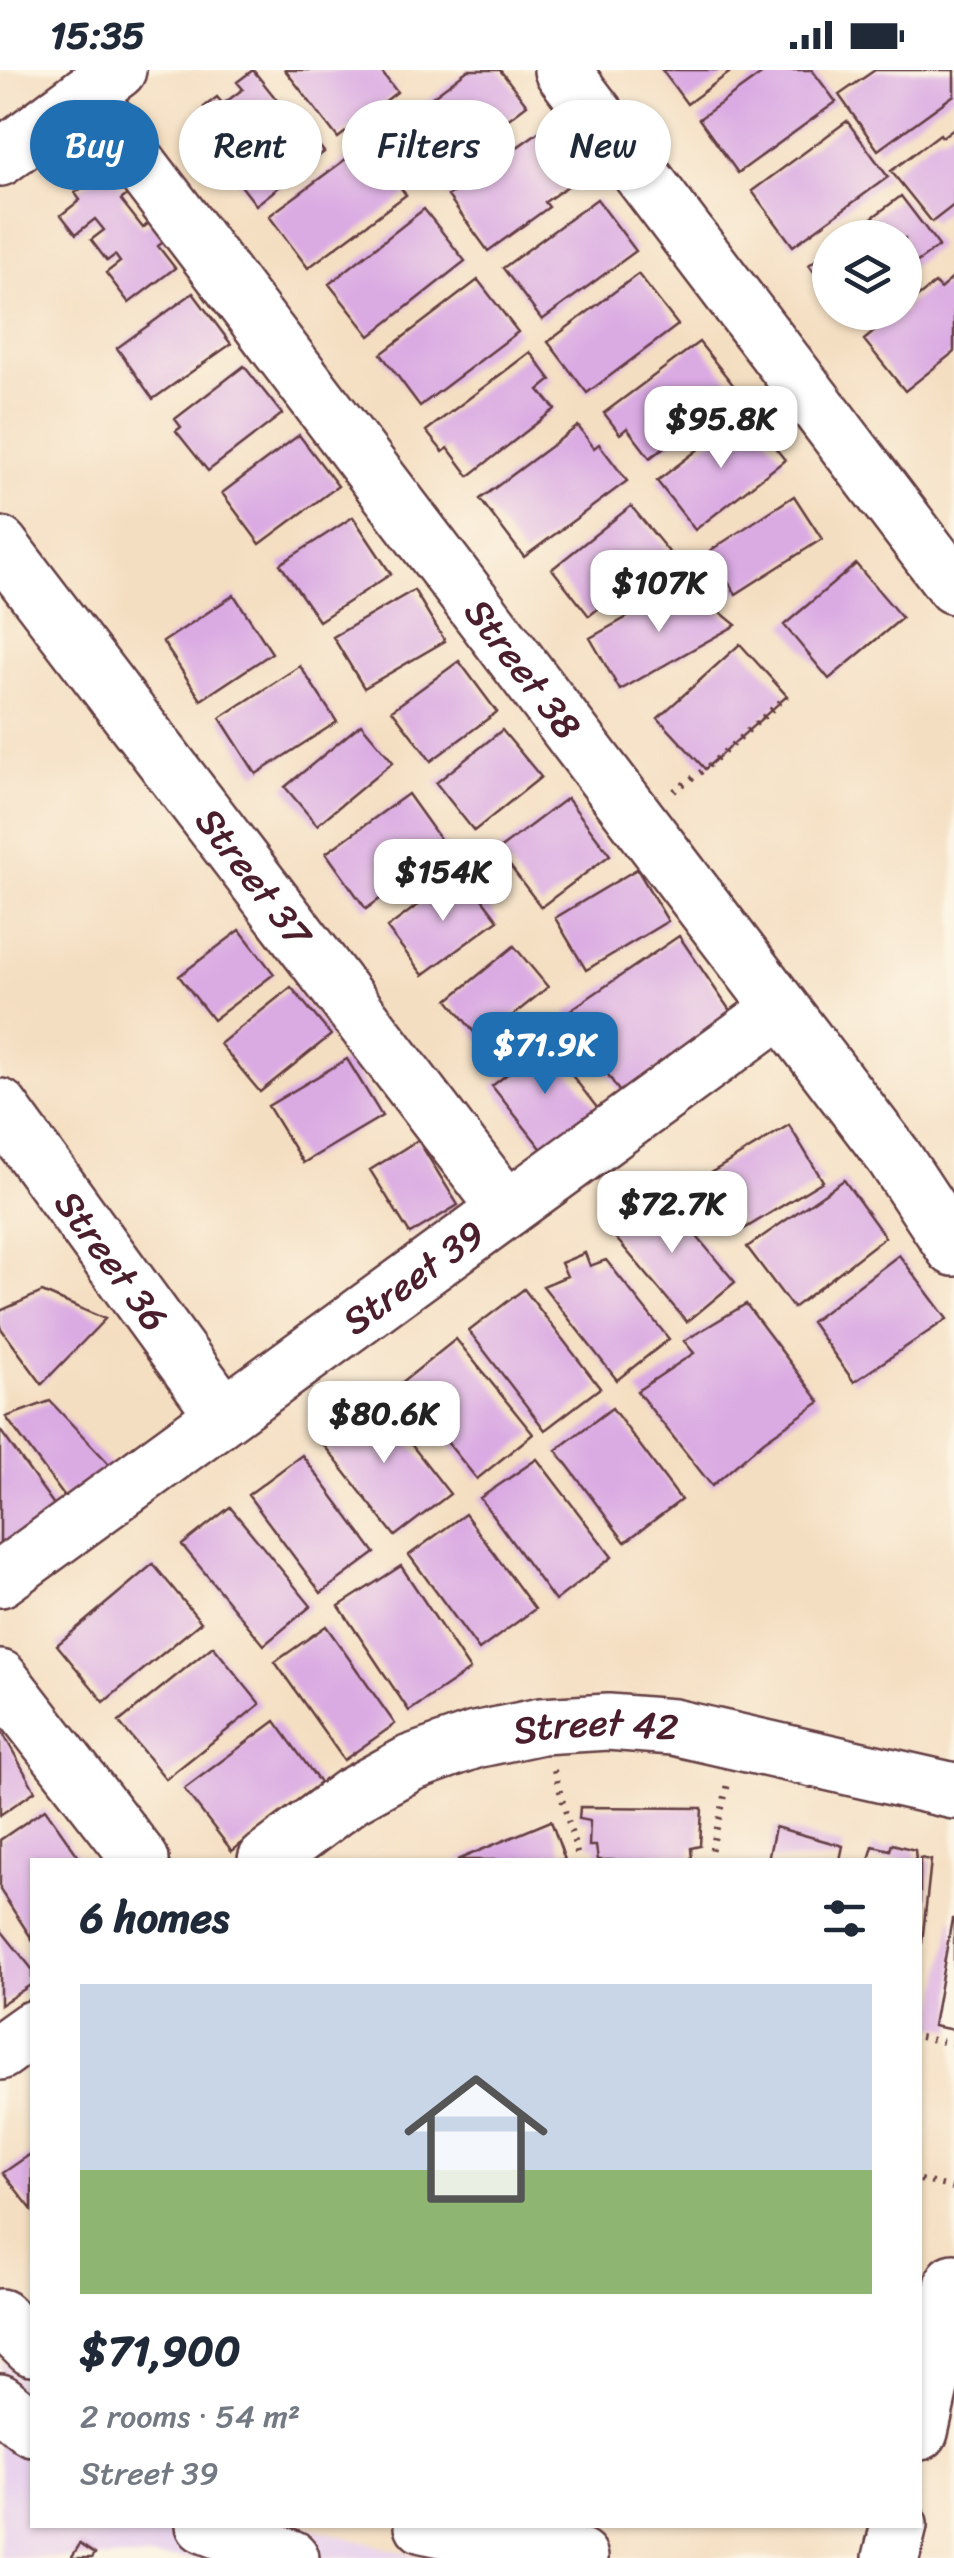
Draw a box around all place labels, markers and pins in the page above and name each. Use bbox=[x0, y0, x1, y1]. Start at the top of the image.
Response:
pin: $95.8K bbox=[640, 386, 802, 471]
pin: $107K bbox=[589, 550, 729, 635]
pin: $154K bbox=[373, 839, 513, 924]
pin: $71.9K bbox=[464, 1012, 626, 1097]
pin: $72.7K bbox=[591, 1171, 753, 1256]
pin: $80.6K bbox=[303, 1381, 465, 1466]

